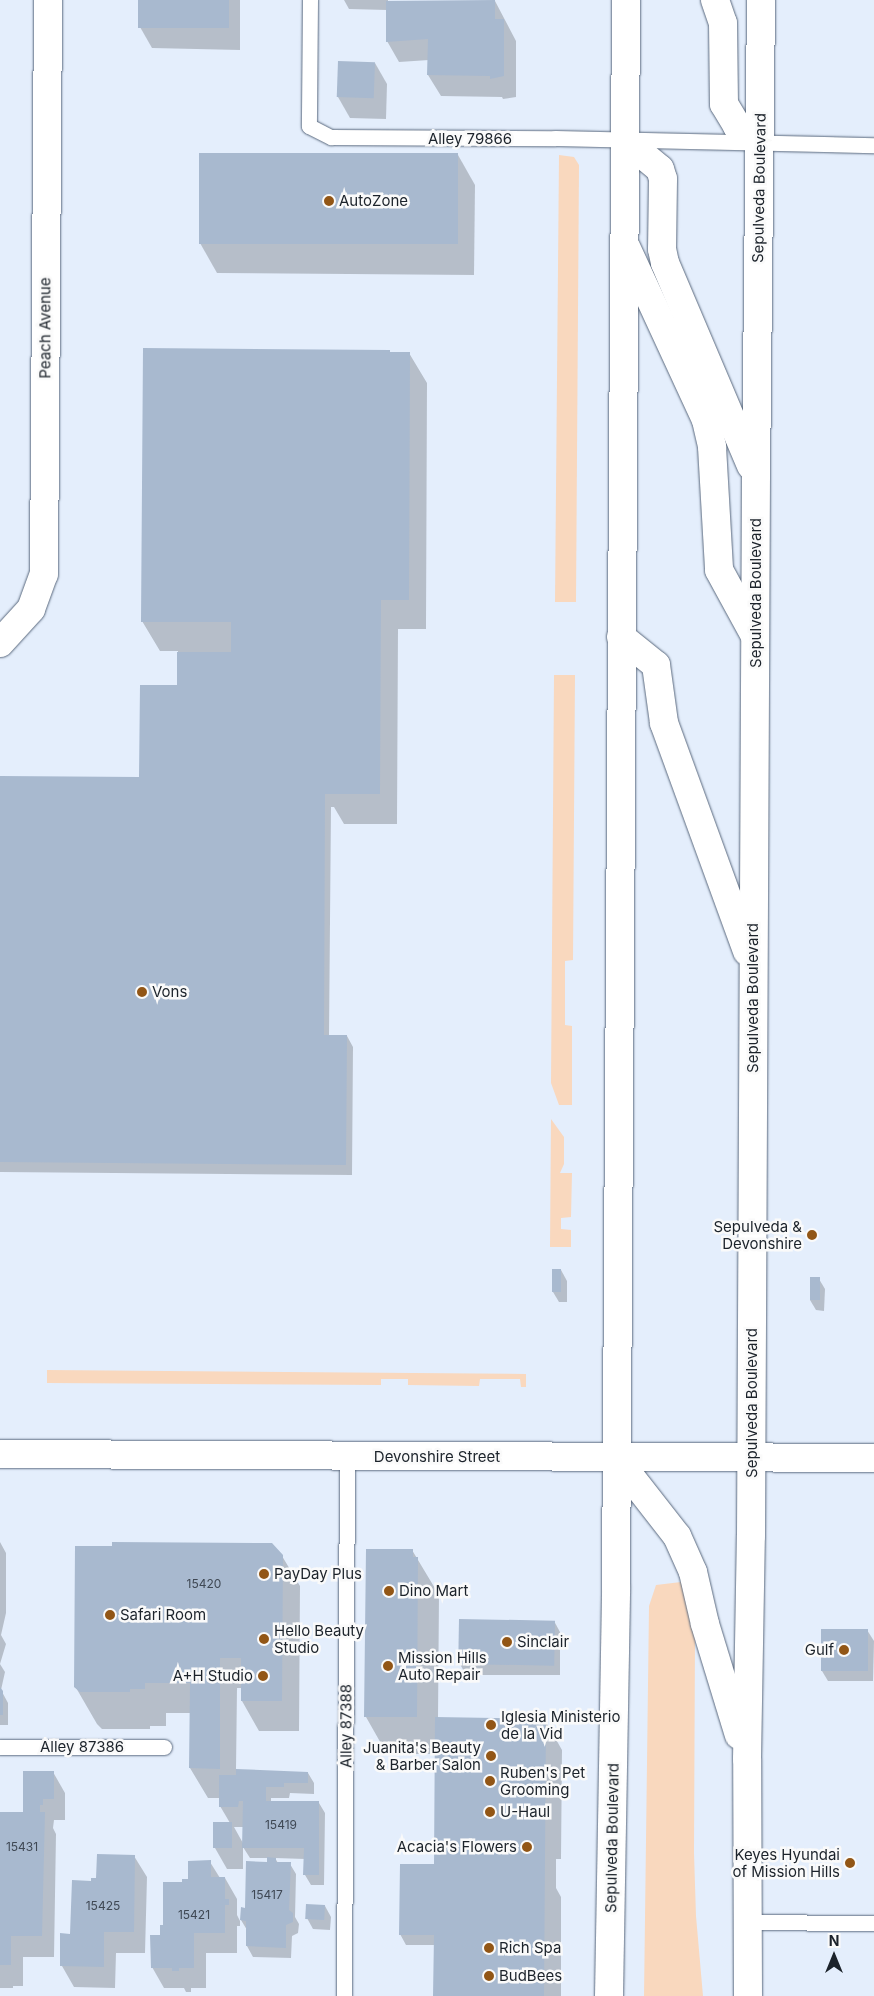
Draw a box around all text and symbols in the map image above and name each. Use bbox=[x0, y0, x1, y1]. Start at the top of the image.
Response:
street label: Sepulveda Boulevard bbox=[749, 113, 769, 263]
street label: Alley 79866 bbox=[428, 130, 512, 148]
place label: AutoZone bbox=[339, 192, 408, 210]
marker: AutoZone bbox=[323, 195, 335, 207]
street label: Peach Avenue bbox=[36, 277, 54, 379]
street label: Sepulveda Boulevard bbox=[747, 518, 765, 668]
street label: Sepulveda Boulevard bbox=[744, 923, 762, 1073]
place label: Vons bbox=[152, 983, 187, 1001]
marker: Vons bbox=[136, 986, 148, 998]
place label: Sepulveda & Devonshire bbox=[714, 1217, 802, 1252]
marker: Sepulveda & Devonshire bbox=[806, 1229, 818, 1241]
street label: Sepulveda Boulevard bbox=[743, 1328, 761, 1478]
street label: Devonshire Street bbox=[374, 1448, 500, 1466]
place label: PayDay Plus bbox=[274, 1565, 362, 1583]
marker: PayDay Plus bbox=[258, 1568, 270, 1580]
house number: 15420 bbox=[187, 1577, 221, 1591]
place label: Dino Mart bbox=[399, 1582, 468, 1600]
marker: Dino Mart bbox=[383, 1585, 395, 1597]
place label: Safari Room bbox=[120, 1606, 206, 1624]
marker: Safari Room bbox=[104, 1609, 116, 1621]
place label: Hello Beauty Studio bbox=[274, 1621, 364, 1656]
marker: Hello Beauty Studio bbox=[258, 1633, 270, 1645]
place label: Sinclair bbox=[517, 1633, 569, 1651]
marker: Sinclair bbox=[501, 1636, 513, 1648]
place label: Gulf bbox=[805, 1641, 834, 1659]
marker: Gulf bbox=[838, 1644, 850, 1656]
place label: Mission Hills Auto Repair bbox=[398, 1648, 487, 1683]
marker: Mission Hills Auto Repair bbox=[382, 1660, 394, 1672]
place label: A+H Studio bbox=[173, 1667, 253, 1685]
marker: A+H Studio bbox=[257, 1670, 269, 1682]
street label: Alley 87388 bbox=[337, 1684, 355, 1768]
place label: Iglesia Ministerio de la Vid bbox=[501, 1707, 620, 1742]
marker: Iglesia Ministerio de la Vid bbox=[485, 1719, 497, 1731]
street label: Alley 87386 bbox=[40, 1738, 124, 1756]
place label: Juanita's Beauty & Barber Salon bbox=[363, 1738, 481, 1773]
marker: Juanita's Beauty & Barber Salon bbox=[485, 1750, 497, 1762]
place label: Ruben's Pet Grooming bbox=[500, 1763, 585, 1798]
street label: Sepulveda Boulevard bbox=[602, 1763, 622, 1913]
marker: Ruben's Pet Grooming bbox=[484, 1775, 496, 1787]
place label: U-Haul bbox=[500, 1803, 550, 1821]
marker: U-Haul bbox=[484, 1806, 496, 1818]
house number: 15419 bbox=[265, 1818, 297, 1832]
place label: Acacia's Flowers bbox=[397, 1838, 517, 1856]
house number: 15431 bbox=[6, 1840, 38, 1854]
marker: Acacia's Flowers bbox=[521, 1841, 533, 1853]
place label: Keyes Hyundai of Mission Hills bbox=[733, 1845, 840, 1880]
marker: Keyes Hyundai of Mission Hills bbox=[844, 1857, 856, 1869]
house number: 15417 bbox=[251, 1888, 283, 1902]
house number: 15425 bbox=[86, 1899, 120, 1913]
house number: 15421 bbox=[178, 1908, 210, 1922]
north arrow bbox=[809, 1931, 859, 1981]
text: N bbox=[829, 1932, 839, 1949]
place label: Rich Spa bbox=[499, 1939, 561, 1957]
marker: Rich Spa bbox=[483, 1942, 495, 1954]
place label: BudBees bbox=[499, 1967, 562, 1985]
marker: BudBees bbox=[483, 1970, 495, 1982]

